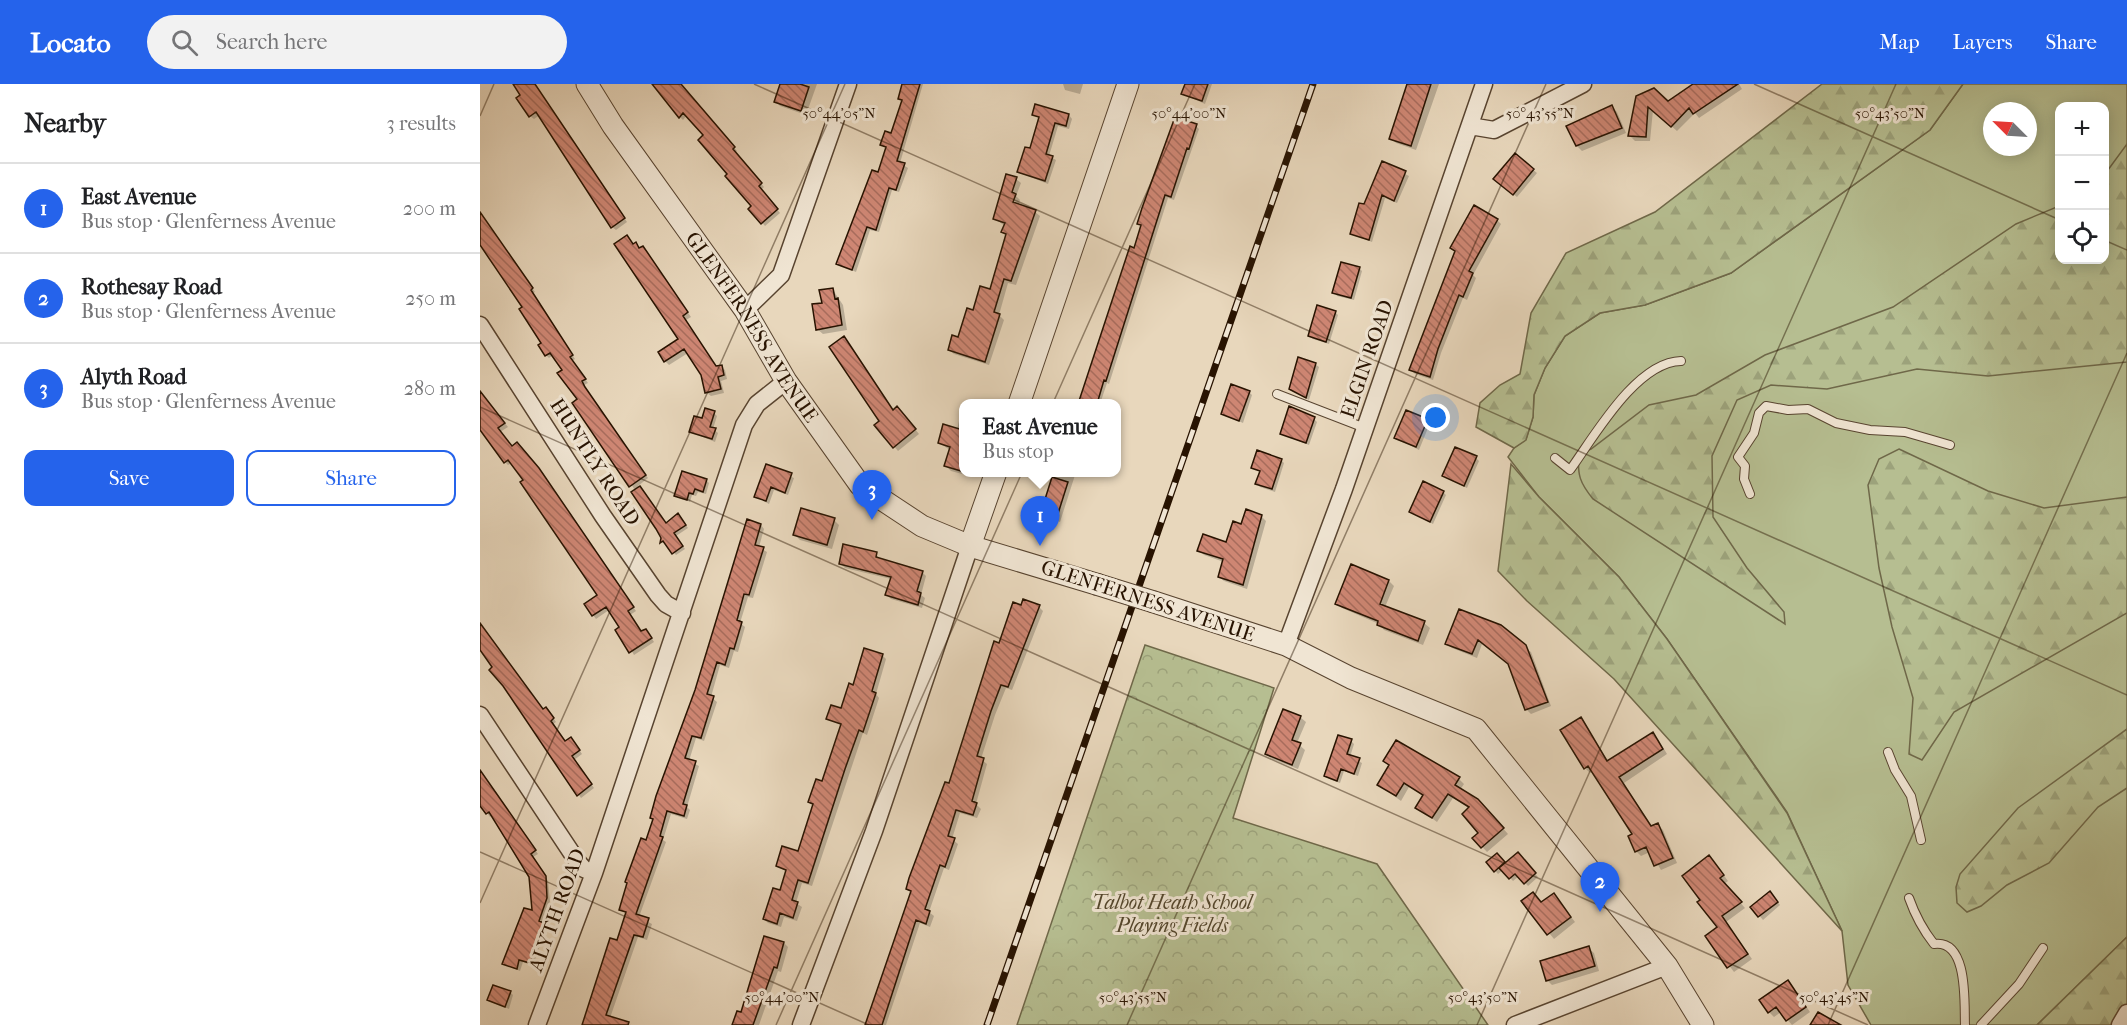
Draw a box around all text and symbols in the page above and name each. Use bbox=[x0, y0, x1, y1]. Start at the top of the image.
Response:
search box bbox=[147, 15, 567, 69]
text: Locato bbox=[30, 26, 111, 59]
icon: search bbox=[168, 26, 201, 59]
text: Search here bbox=[216, 29, 327, 55]
text: Map bbox=[1879, 30, 1920, 54]
text: Layers bbox=[1953, 30, 2012, 54]
text: Share bbox=[2045, 30, 2097, 54]
north arrow bbox=[1983, 102, 2037, 156]
map controls bbox=[2055, 102, 2109, 264]
button: + bbox=[2055, 102, 2109, 156]
text: 50°44'05"N bbox=[802, 104, 876, 122]
text: 50°44'00"N bbox=[1152, 104, 1227, 122]
text: 50°43'55"N bbox=[1506, 104, 1575, 122]
text: 50°43'50"N bbox=[1855, 104, 1926, 122]
text: Nearby bbox=[24, 108, 106, 139]
text: 3 results bbox=[387, 112, 456, 135]
button: − bbox=[2055, 156, 2109, 210]
text: East Avenue bbox=[81, 184, 196, 210]
text: 1 bbox=[40, 197, 47, 220]
text: 200 m bbox=[403, 197, 456, 220]
text: Bus stop · Glenferness Avenue bbox=[81, 210, 336, 233]
button: locate bbox=[2055, 210, 2109, 264]
street label: GLENFERNESS AVENUE bbox=[681, 227, 823, 427]
text: Rothesay Road bbox=[81, 274, 222, 300]
text: 2 bbox=[38, 287, 49, 310]
text: 250 m bbox=[405, 287, 456, 310]
street label: ELGIN ROAD bbox=[1336, 297, 1398, 421]
text: Bus stop · Glenferness Avenue bbox=[81, 300, 336, 323]
text: Alyth Road bbox=[81, 364, 187, 390]
text: 3 bbox=[39, 377, 48, 400]
text: 280 m bbox=[404, 377, 456, 400]
text: Bus stop · Glenferness Avenue bbox=[81, 390, 336, 413]
street label: HUNTLY ROAD bbox=[545, 394, 645, 530]
popup bbox=[959, 399, 1121, 477]
your location bbox=[1421, 403, 1450, 432]
text: East Avenue bbox=[982, 414, 1098, 440]
text: Bus stop bbox=[982, 440, 1054, 463]
button: Save bbox=[24, 450, 234, 506]
button: Share bbox=[246, 450, 456, 506]
pin: 3 bbox=[852, 470, 892, 520]
pin: 1 bbox=[1020, 496, 1060, 546]
street label: GLENFERNESS AVENUE bbox=[1038, 556, 1258, 646]
street label: ALYTH ROAD bbox=[524, 845, 590, 976]
pin: 2 bbox=[1580, 862, 1620, 912]
park label: Talbot Heath School Playing Fields bbox=[1092, 891, 1254, 937]
text: 50°44'00"N bbox=[745, 988, 820, 1006]
text: 50°43'55"N bbox=[1099, 988, 1168, 1006]
text: 50°43'50"N bbox=[1448, 988, 1519, 1006]
text: 50°43'45"N bbox=[1799, 988, 1870, 1006]

